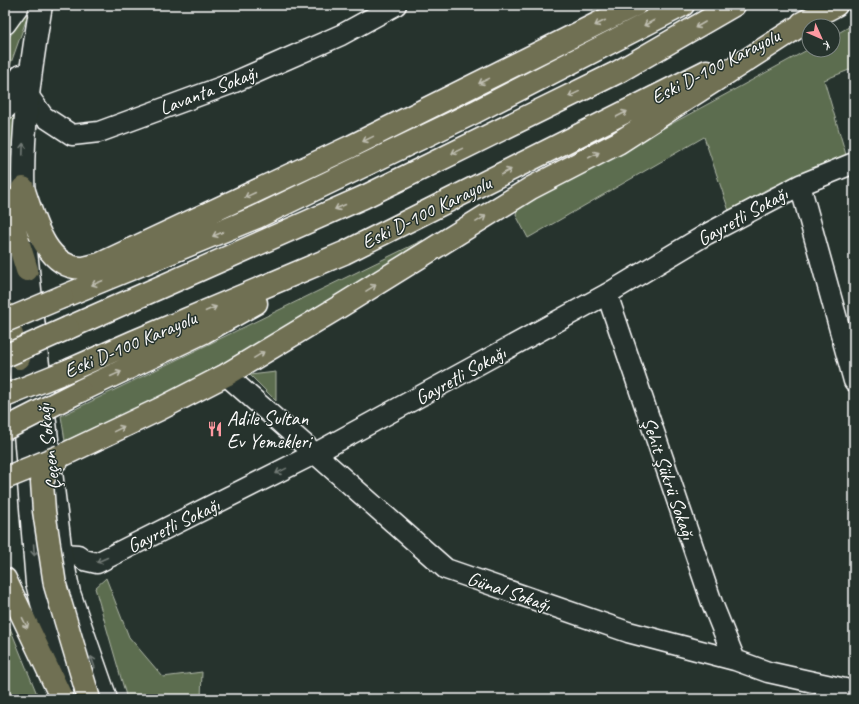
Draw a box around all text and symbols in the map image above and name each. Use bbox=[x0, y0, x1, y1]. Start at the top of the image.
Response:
north arrow bbox=[801, 18, 841, 58]
one-way arrow bbox=[594, 19, 606, 27]
one-way arrow bbox=[643, 20, 655, 27]
one-way arrow bbox=[694, 21, 706, 29]
street label: Eski D-100 Karayolu bbox=[647, 23, 785, 110]
text: K bbox=[819, 38, 835, 54]
street label: Lavanta Sokağı bbox=[156, 60, 262, 121]
one-way arrow bbox=[478, 78, 490, 85]
one-way arrow bbox=[568, 91, 580, 98]
one-way arrow bbox=[616, 109, 628, 117]
one-way arrow bbox=[362, 136, 374, 143]
one-way arrow bbox=[19, 143, 27, 156]
one-way arrow bbox=[452, 148, 464, 155]
one-way arrow bbox=[588, 151, 600, 158]
one-way arrow bbox=[500, 168, 512, 175]
street label: Eski D-100 Karayolu bbox=[357, 170, 496, 255]
street label: Gayretli Sokağı bbox=[692, 181, 793, 252]
one-way arrow bbox=[244, 192, 256, 199]
one-way arrow bbox=[335, 204, 347, 212]
one-way arrow bbox=[475, 215, 486, 223]
one-way arrow bbox=[212, 231, 224, 238]
one-way arrow bbox=[92, 280, 104, 288]
one-way arrow bbox=[365, 283, 377, 291]
street label: Eski D-100 Karayolu bbox=[60, 305, 201, 384]
one-way arrow bbox=[204, 305, 216, 312]
street label: Gayretli Sokağı bbox=[410, 340, 511, 411]
one-way arrow bbox=[253, 350, 265, 358]
one-way arrow bbox=[109, 370, 121, 377]
street label: Çeçen Sokağı bbox=[31, 401, 66, 491]
place label: Adile Sultan Ev Yemekleri bbox=[227, 406, 313, 454]
street label: Şehit Şükrü Sokağı bbox=[636, 414, 701, 544]
restaurant icon: Adile Sultan Ev Yemekleri bbox=[206, 420, 224, 438]
one-way arrow bbox=[113, 425, 125, 432]
one-way arrow bbox=[276, 468, 288, 475]
street label: Gayretli Sokağı bbox=[123, 492, 225, 559]
one-way arrow bbox=[31, 543, 38, 556]
one-way arrow bbox=[97, 556, 109, 564]
street label: Günal Sokağı bbox=[464, 566, 555, 618]
one-way arrow bbox=[22, 617, 29, 629]
one-way arrow bbox=[89, 656, 96, 669]

